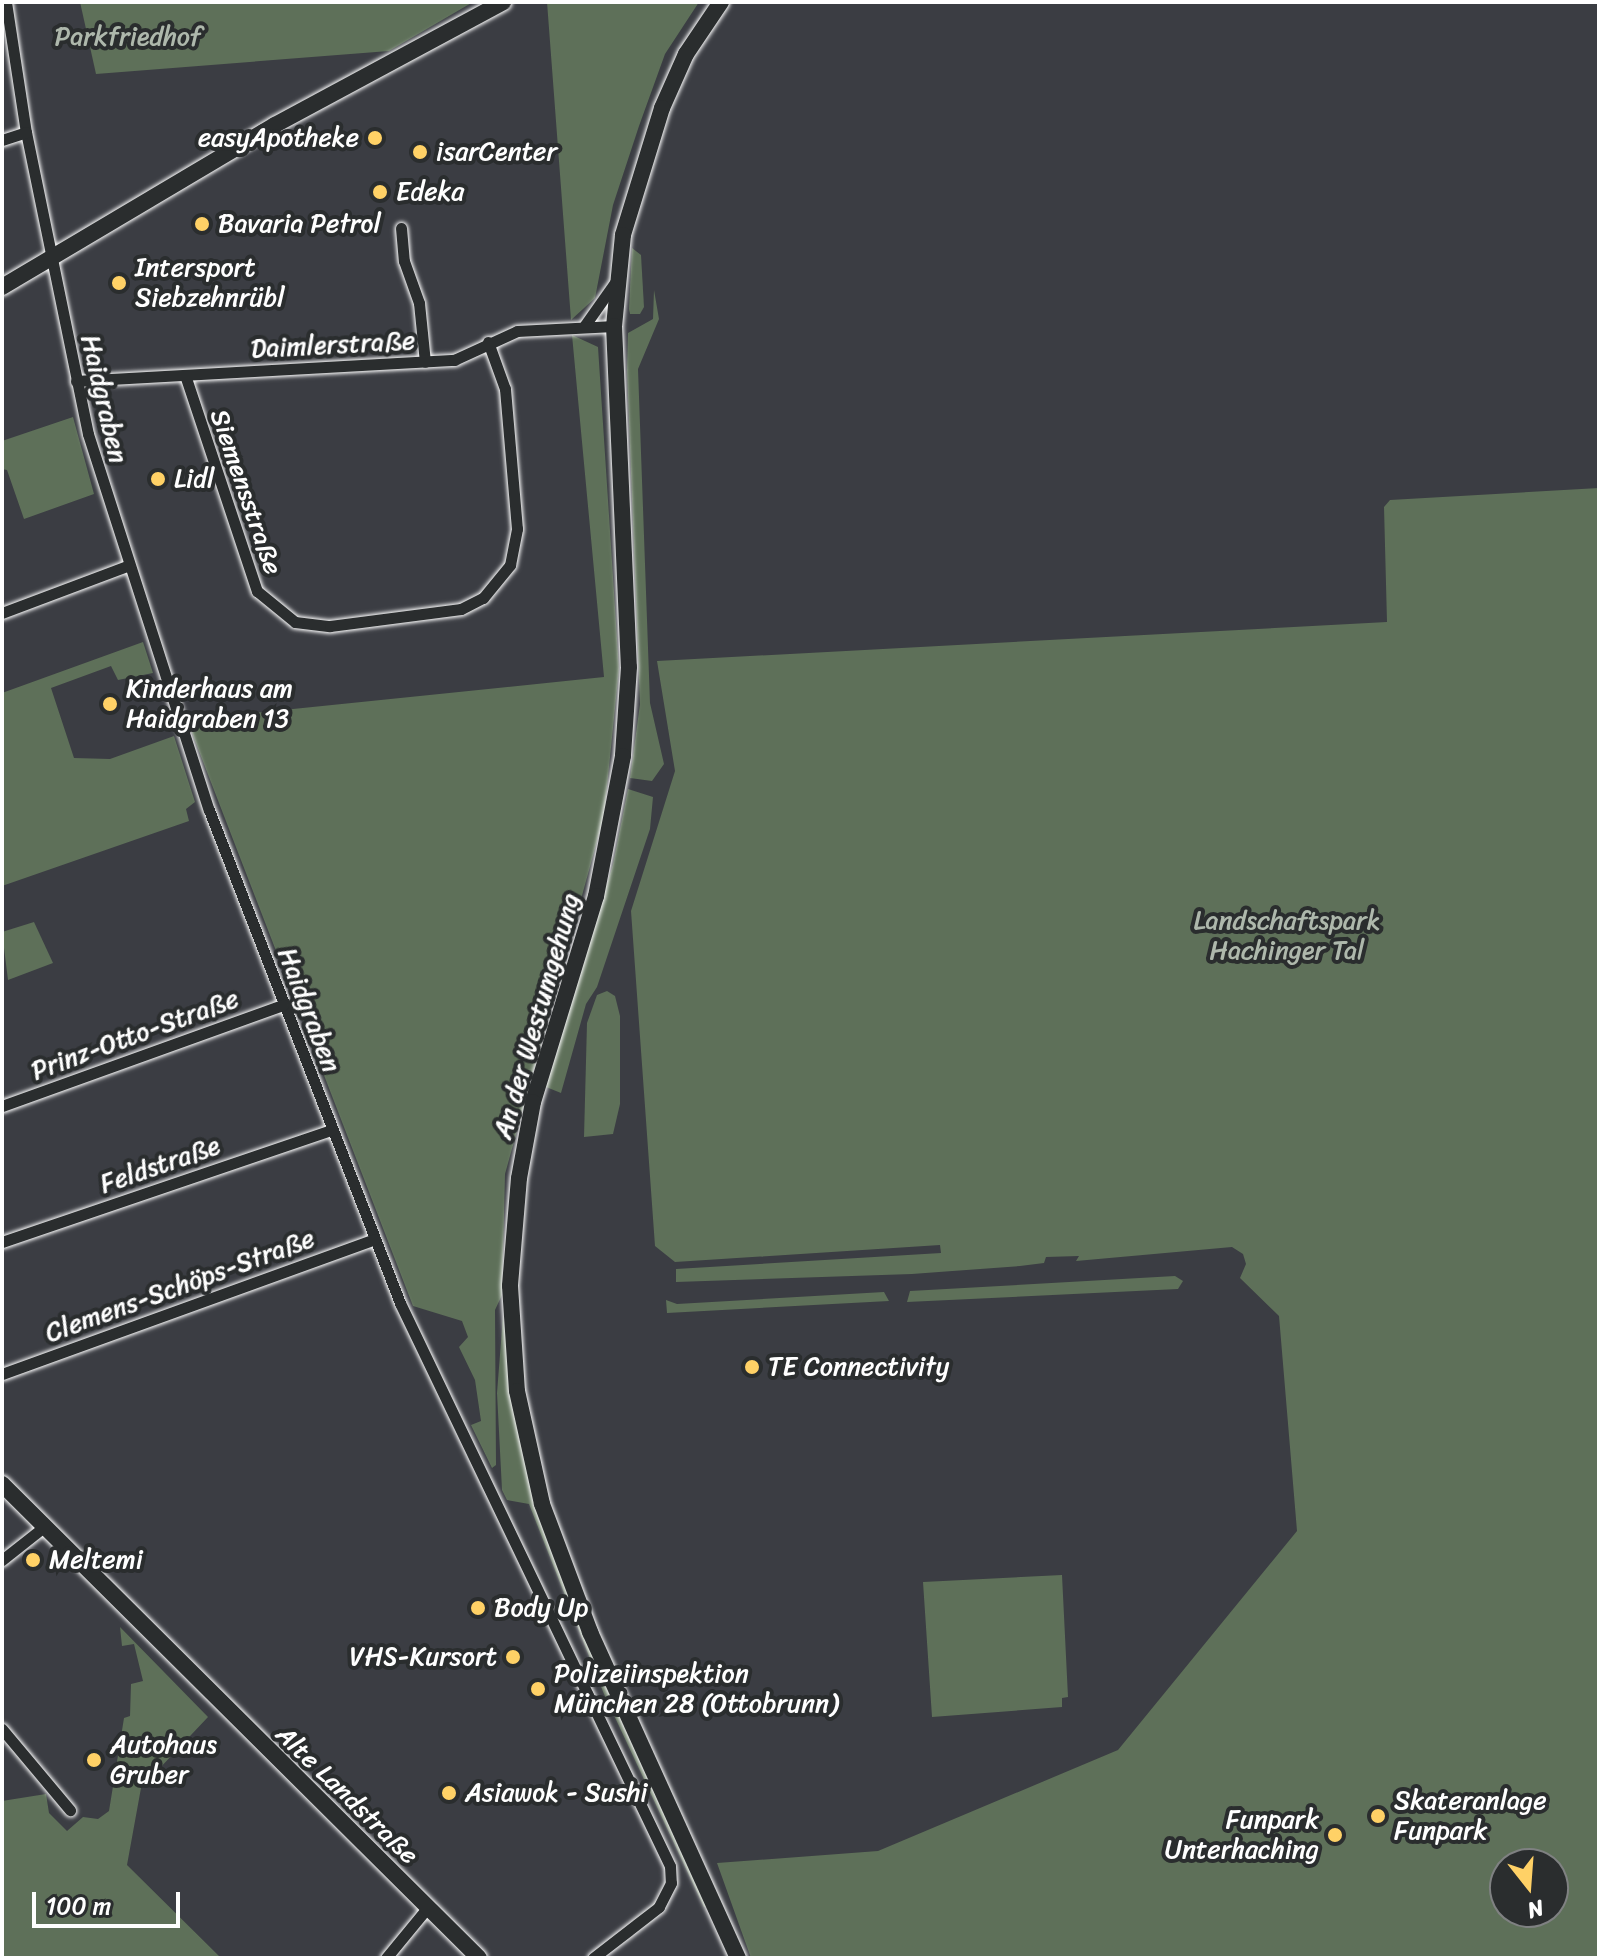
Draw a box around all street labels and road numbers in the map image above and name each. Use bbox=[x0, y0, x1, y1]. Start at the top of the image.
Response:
street label: Daimlerstraße bbox=[250, 325, 416, 365]
street label: Haidgraben bbox=[74, 332, 134, 466]
street label: Siemensstraße bbox=[203, 405, 289, 579]
street label: An der Westumgehung bbox=[487, 890, 587, 1142]
street label: Haidgraben bbox=[271, 943, 347, 1077]
street label: Prinz-Otto-Straße bbox=[27, 983, 243, 1087]
street label: Feldstraße bbox=[96, 1130, 224, 1200]
street label: Clemens-Schöps-Straße bbox=[41, 1223, 319, 1349]
street label: Alte Landstraße bbox=[270, 1720, 424, 1870]

